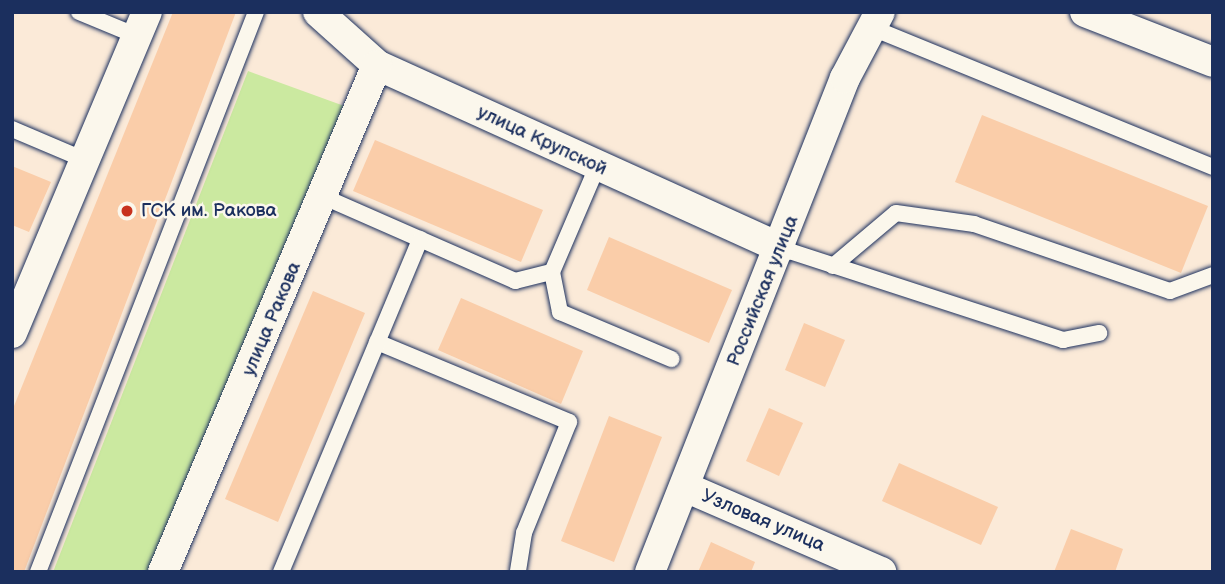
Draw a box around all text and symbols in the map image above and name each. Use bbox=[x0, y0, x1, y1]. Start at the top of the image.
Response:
street label: улица Крупской bbox=[474, 101, 610, 181]
place label: ГСК им. Ракова bbox=[141, 200, 277, 222]
marker: ГСК им. Ракова bbox=[119, 203, 135, 219]
street label: Российская улица bbox=[722, 212, 804, 370]
street label: улица Ракова bbox=[238, 258, 306, 380]
street label: Узловая улица bbox=[698, 485, 828, 557]

